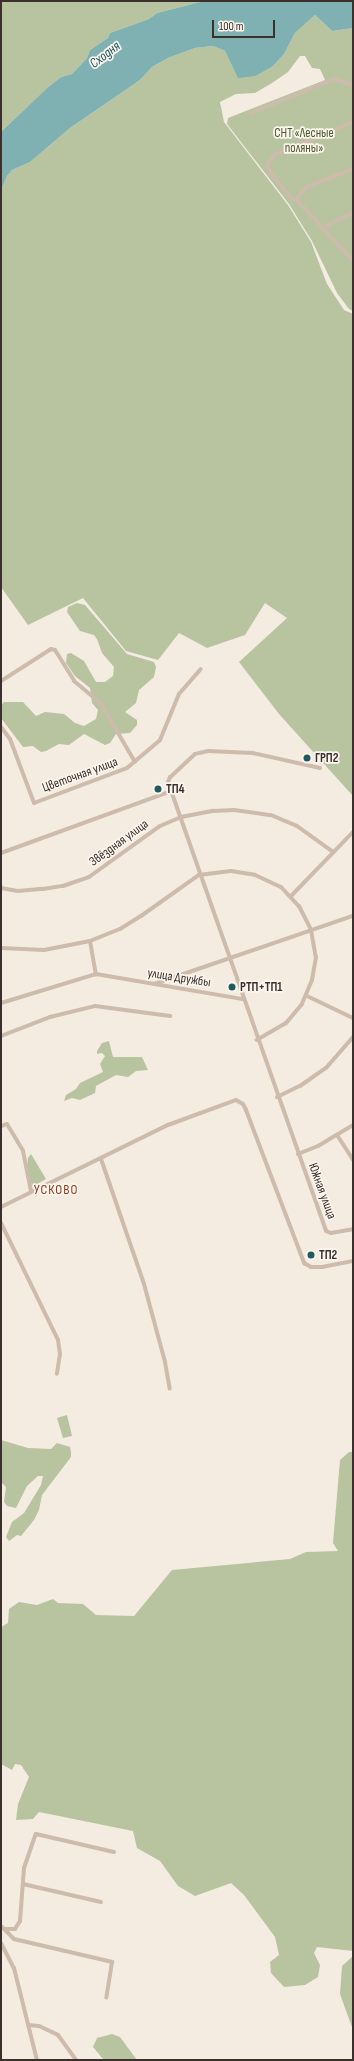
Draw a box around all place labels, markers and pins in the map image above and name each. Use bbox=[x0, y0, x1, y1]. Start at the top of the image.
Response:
place label: ГРП2 bbox=[315, 750, 338, 766]
marker: ГРП2 bbox=[302, 753, 312, 763]
place label: ТП4 bbox=[166, 781, 185, 797]
marker: ТП4 bbox=[153, 784, 163, 794]
place label: РТП+ТП1 bbox=[240, 979, 282, 995]
marker: РТП+ТП1 bbox=[227, 982, 237, 992]
place label: ТП2 bbox=[319, 1247, 337, 1263]
marker: ТП2 bbox=[306, 1250, 316, 1260]

